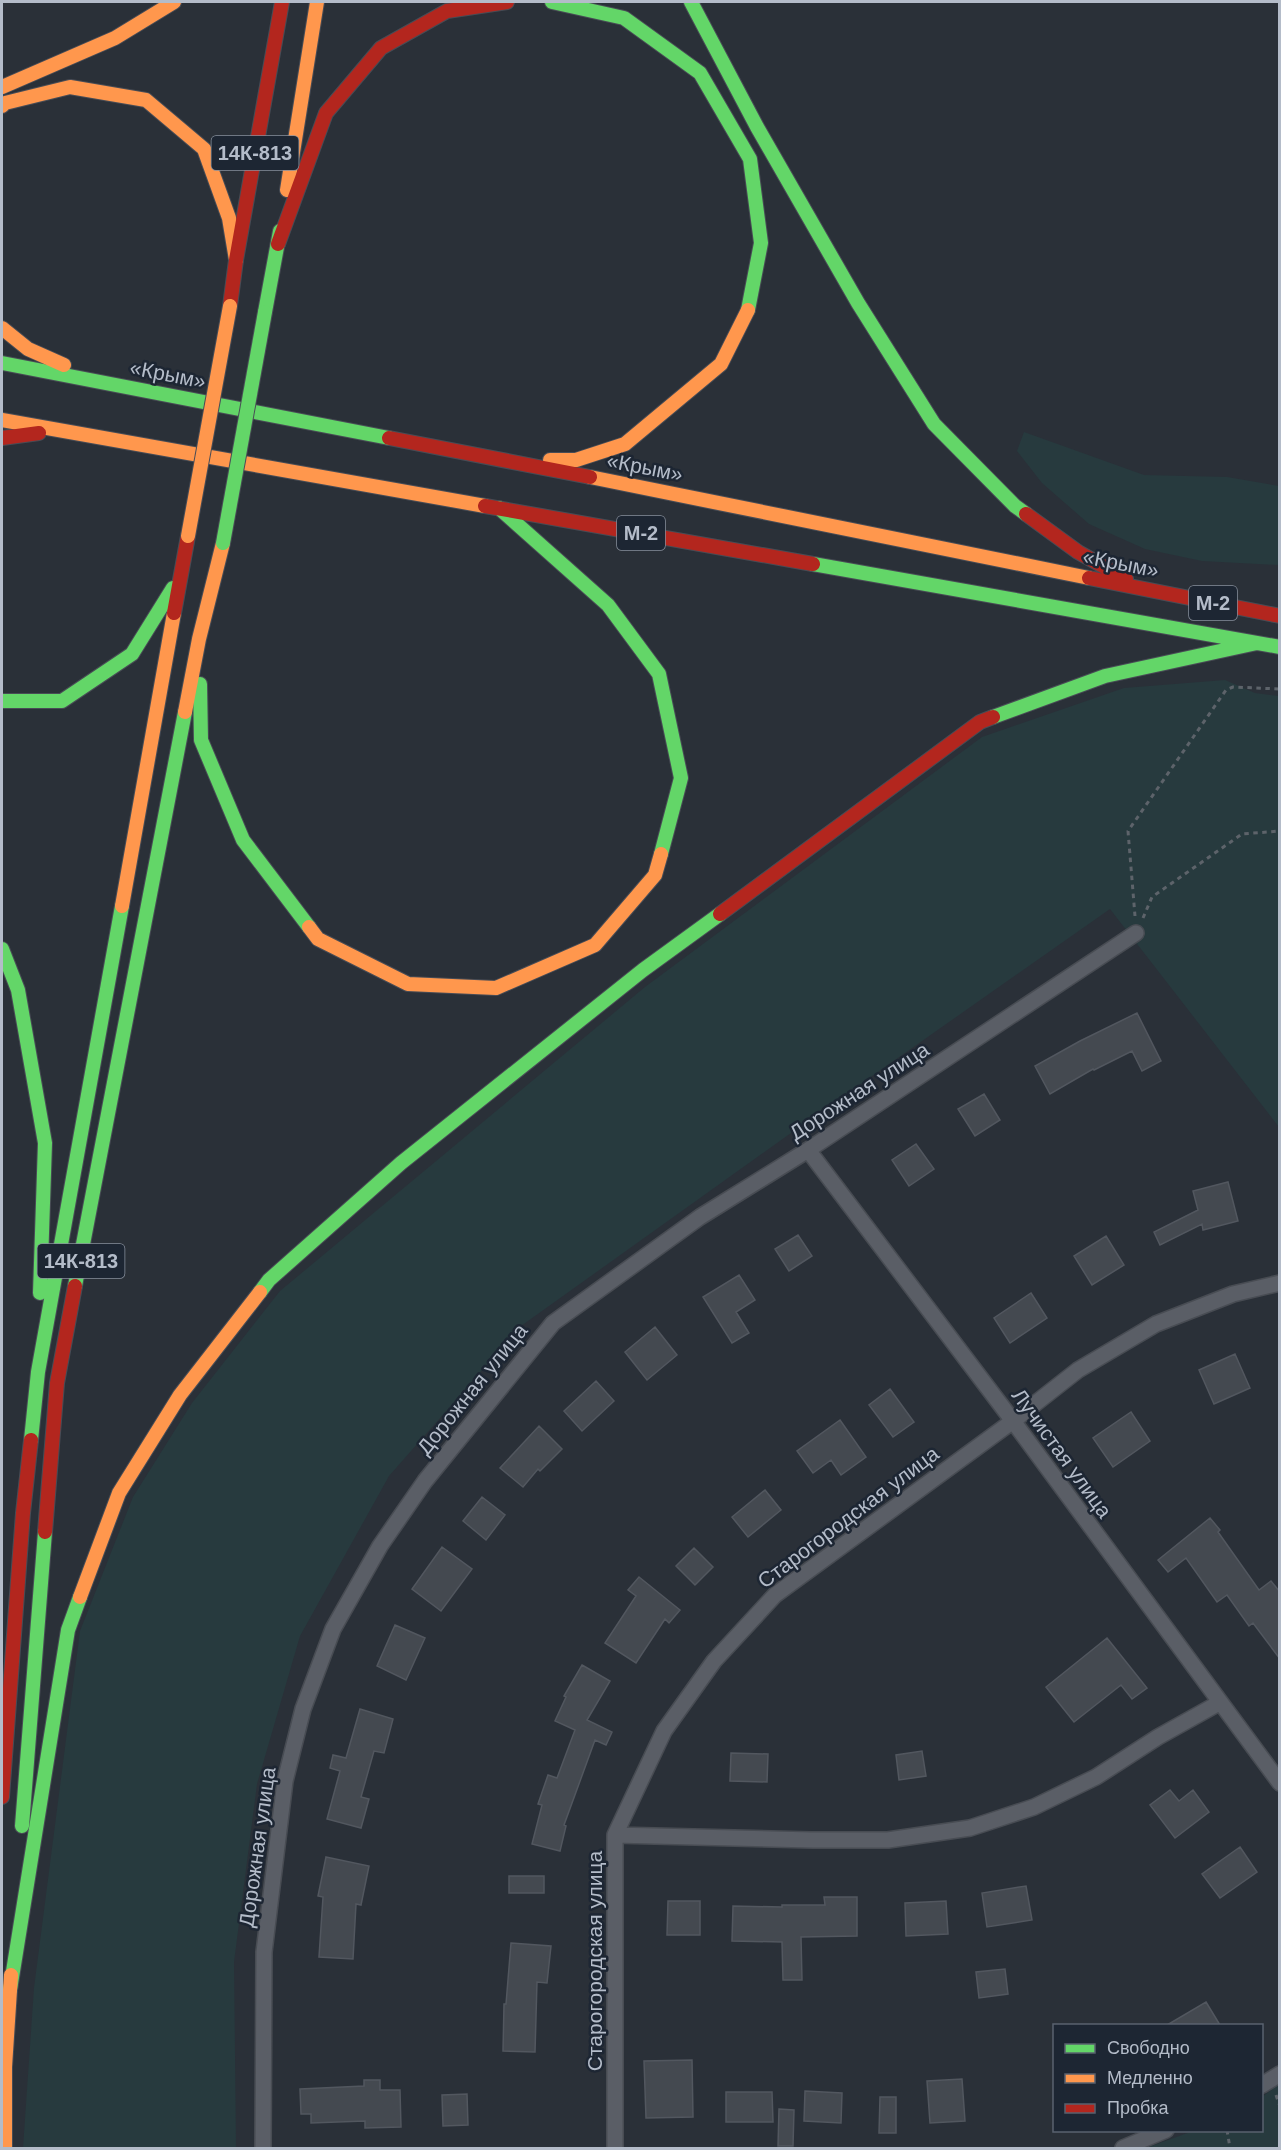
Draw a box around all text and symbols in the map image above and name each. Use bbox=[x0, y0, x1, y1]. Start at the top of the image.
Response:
road number: 14К-813 bbox=[212, 136, 298, 170]
street label: «Крым» bbox=[128, 355, 208, 393]
street label: «Крым» bbox=[605, 448, 685, 486]
road number: М-2 bbox=[617, 516, 665, 550]
street label: «Крым» bbox=[1081, 544, 1161, 582]
road number: М-2 bbox=[1189, 586, 1237, 620]
street label: Дорожная улица bbox=[785, 1037, 933, 1145]
road number: 14К-813 bbox=[38, 1244, 124, 1278]
street label: Дорожная улица bbox=[412, 1319, 532, 1459]
street label: Лучистая улица bbox=[1008, 1384, 1117, 1522]
street label: Старогородская улица bbox=[753, 1441, 943, 1593]
street label: Дорожная улица bbox=[234, 1765, 280, 1929]
street label: Старогородская улица bbox=[583, 1850, 606, 2071]
legend bbox=[1053, 2024, 1263, 2132]
text: Свободно bbox=[1107, 2038, 1190, 2058]
text: Медленно bbox=[1107, 2068, 1193, 2088]
text: Пробка bbox=[1107, 2098, 1170, 2118]

